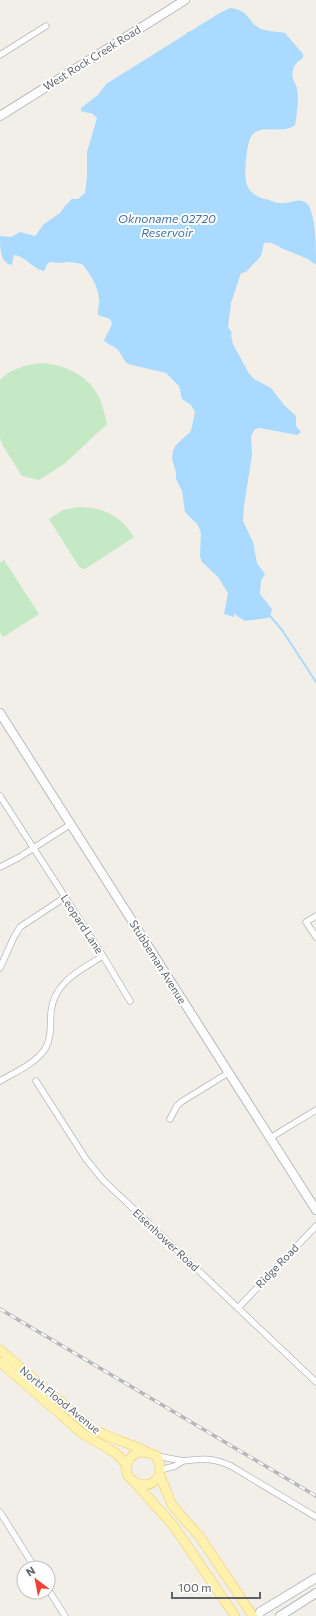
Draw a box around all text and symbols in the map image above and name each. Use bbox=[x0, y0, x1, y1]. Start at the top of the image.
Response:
street label: West Rock Creek Road bbox=[41, 22, 143, 93]
water label: Oknoname 02720 Reservoir bbox=[118, 211, 216, 239]
street label: Leopard Lane bbox=[59, 892, 106, 956]
street label: Stubbeman Avenue bbox=[127, 917, 190, 1006]
street label: Eisenhower Road bbox=[131, 1206, 202, 1274]
street label: Ridge Road bbox=[253, 1241, 301, 1290]
street label: North Flood Avenue bbox=[18, 1363, 103, 1436]
north arrow bbox=[16, 1560, 56, 1600]
text: N bbox=[23, 1563, 37, 1579]
scale bar bbox=[172, 1574, 260, 1600]
text: 100 m bbox=[178, 1580, 212, 1594]

